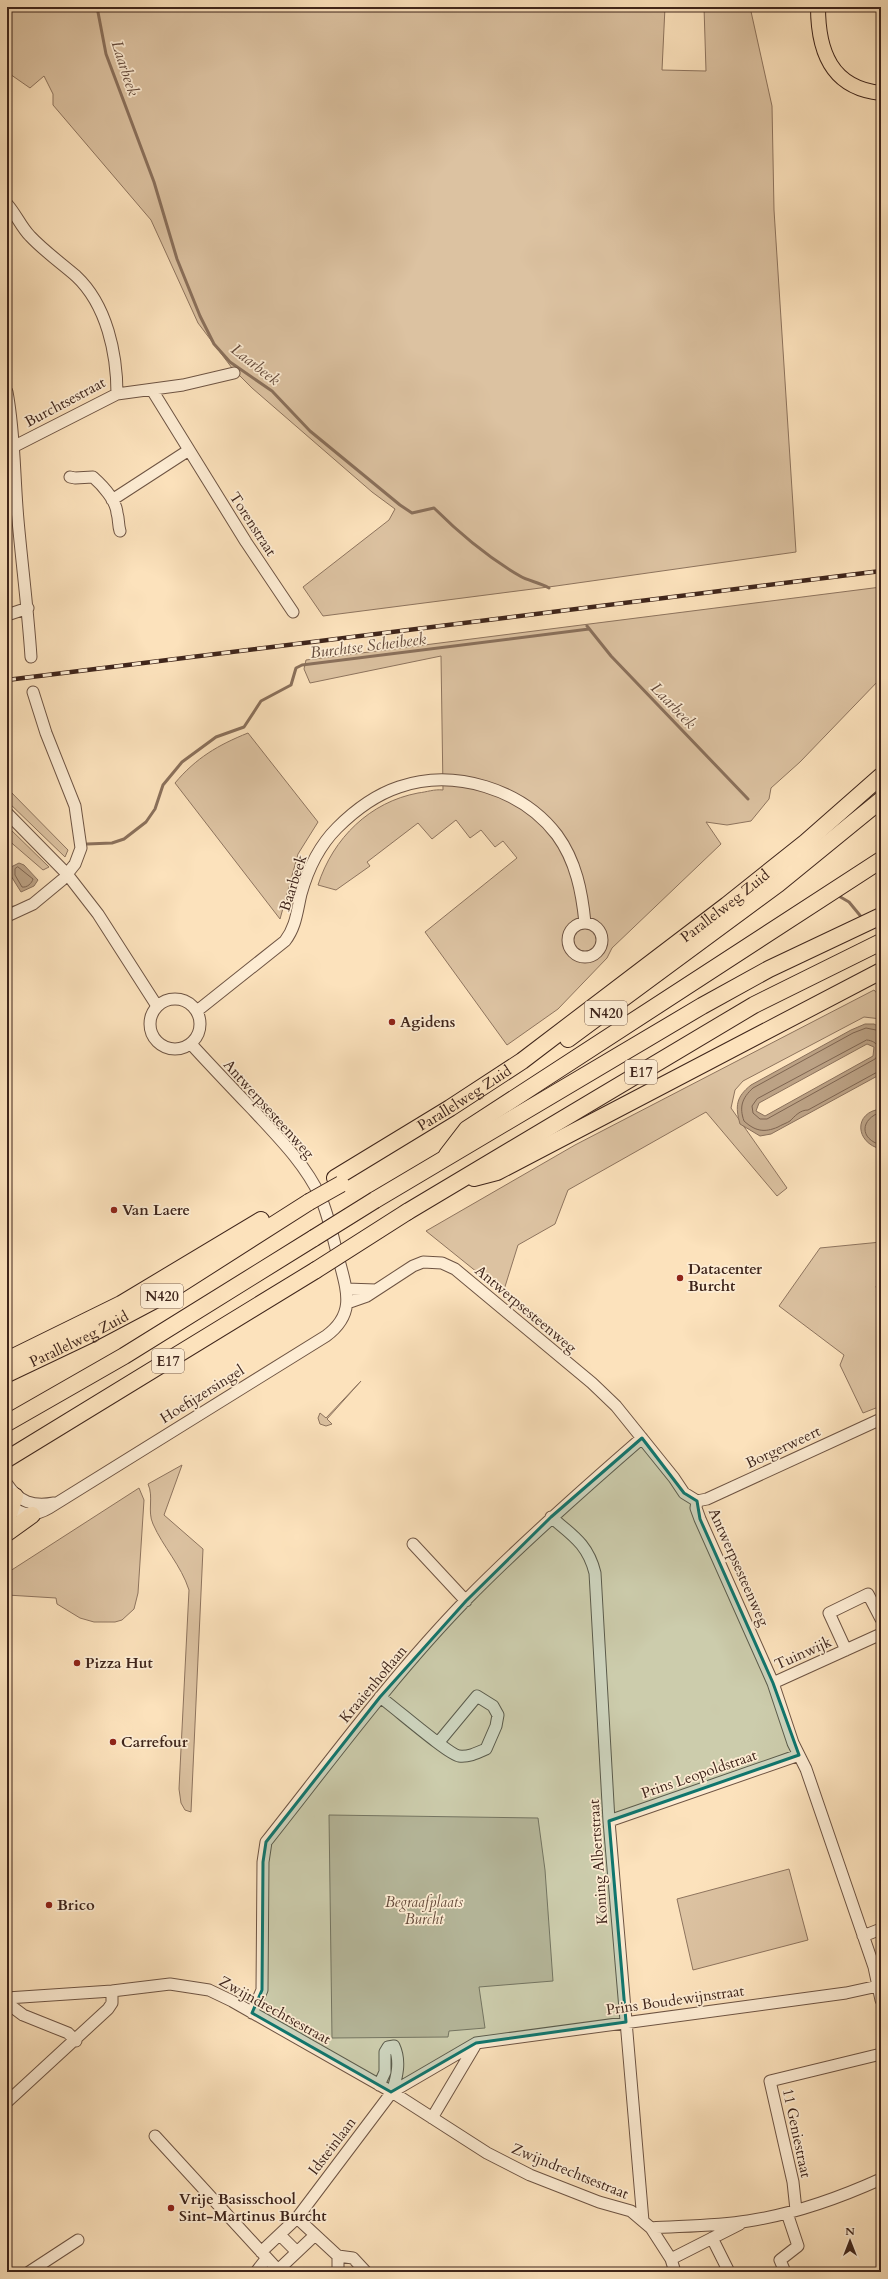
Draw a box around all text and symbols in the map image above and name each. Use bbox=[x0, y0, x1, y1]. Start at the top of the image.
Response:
water label: Laarbeek bbox=[106, 38, 144, 99]
water label: Laarbeek bbox=[226, 339, 285, 391]
street label: Burchtsestraat bbox=[21, 372, 109, 432]
street label: Torenstraat bbox=[225, 488, 281, 560]
water label: Burchtse Scheibeek bbox=[309, 628, 428, 664]
water label: Laarbeek bbox=[646, 678, 701, 734]
street label: Baarbeek bbox=[274, 852, 312, 914]
street label: Parallelweg Zuid bbox=[676, 865, 774, 947]
road number: N420 bbox=[585, 1001, 627, 1025]
place label: Agidens bbox=[400, 1012, 455, 1032]
marker: Agidens bbox=[387, 1017, 397, 1027]
street label: Antwerpsesteenweg bbox=[219, 1055, 319, 1163]
road number: E17 bbox=[625, 1060, 657, 1084]
street label: Parallelweg Zuid bbox=[413, 1061, 515, 1136]
place label: Van Laere bbox=[122, 1200, 190, 1220]
marker: Van Laere bbox=[109, 1205, 119, 1215]
place label: Datacenter Burcht bbox=[688, 1259, 763, 1296]
street label: Antwerpsesteenweg bbox=[471, 1260, 582, 1358]
marker: Datacenter Burcht bbox=[675, 1273, 685, 1283]
road number: N420 bbox=[141, 1284, 183, 1308]
street label: Parallelweg Zuid bbox=[26, 1306, 132, 1372]
road number: E17 bbox=[152, 1349, 184, 1373]
street label: Hoefijzersingel bbox=[156, 1360, 248, 1428]
street label: Borgerweert bbox=[742, 1421, 824, 1473]
street label: Antwerpsesteenweg bbox=[704, 1505, 774, 1630]
street label: Tuinwijk bbox=[771, 1632, 835, 1674]
street label: Kraaienhoflaan bbox=[335, 1641, 412, 1727]
place label: Pizza Hut bbox=[85, 1653, 153, 1673]
marker: Pizza Hut bbox=[72, 1658, 82, 1668]
place label: Carrefour bbox=[121, 1732, 189, 1752]
marker: Carrefour bbox=[108, 1737, 118, 1747]
street label: Prins Leopoldstraat bbox=[639, 1745, 760, 1803]
street label: Koning Albertstraat bbox=[584, 1798, 612, 1925]
park label: Begraafplaats Burcht bbox=[385, 1892, 463, 1929]
place label: Brico bbox=[57, 1895, 95, 1915]
marker: Brico bbox=[44, 1900, 54, 1910]
street label: Zwijndrechtsestraat bbox=[216, 1971, 335, 2049]
street label: Prins Boudewijnstraat bbox=[605, 1980, 746, 2020]
street label: 11 Geniestraat bbox=[778, 2087, 816, 2180]
street label: Idsteinlaan bbox=[304, 2113, 361, 2179]
street label: Zwijndrechtsestraat bbox=[509, 2138, 632, 2204]
place label: Vrije Basisschool Sint-Martinus Burcht bbox=[179, 2189, 327, 2226]
marker: Vrije Basisschool Sint-Martinus Burcht bbox=[166, 2203, 176, 2213]
north arrow bbox=[830, 2221, 870, 2261]
text: N bbox=[845, 2224, 855, 2239]

